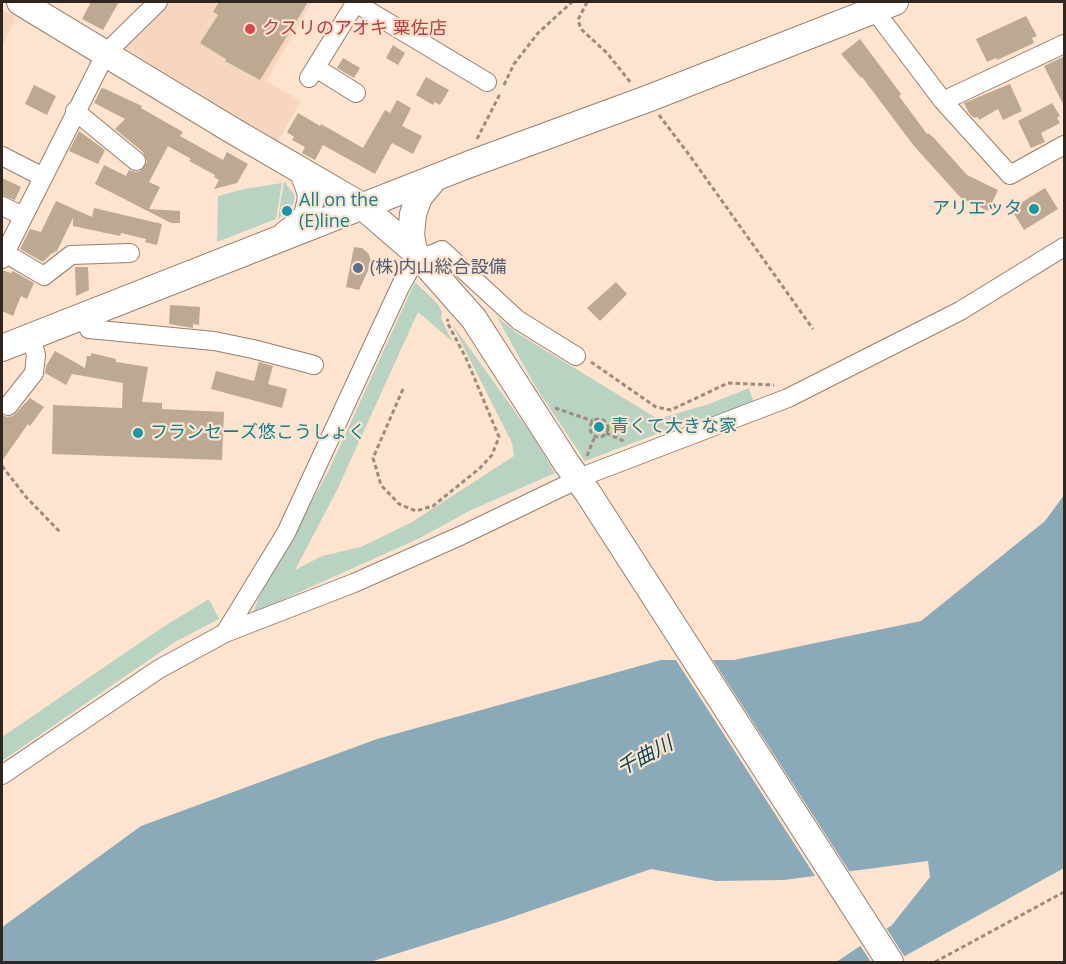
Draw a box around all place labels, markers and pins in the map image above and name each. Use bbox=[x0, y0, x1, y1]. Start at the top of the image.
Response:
place label: クスリのアオキ 粟佐店 bbox=[262, 18, 447, 40]
marker: クスリのアオキ 粟佐店 bbox=[243, 22, 257, 36]
place label: All on the (E)line bbox=[299, 190, 378, 232]
place label: アリエッタ bbox=[932, 198, 1022, 220]
marker: アリエッタ bbox=[1027, 202, 1041, 216]
marker: All on the (E)line bbox=[280, 204, 294, 218]
place label: (株)内山総合設備 bbox=[370, 257, 507, 279]
marker: (株)内山総合設備 bbox=[351, 261, 365, 275]
place label: 青くて大きな家 bbox=[611, 416, 737, 438]
marker: 青くて大きな家 bbox=[592, 420, 606, 434]
place label: フランセーズ悠こうしょく bbox=[150, 422, 366, 444]
marker: フランセーズ悠こうしょく bbox=[131, 426, 145, 440]

